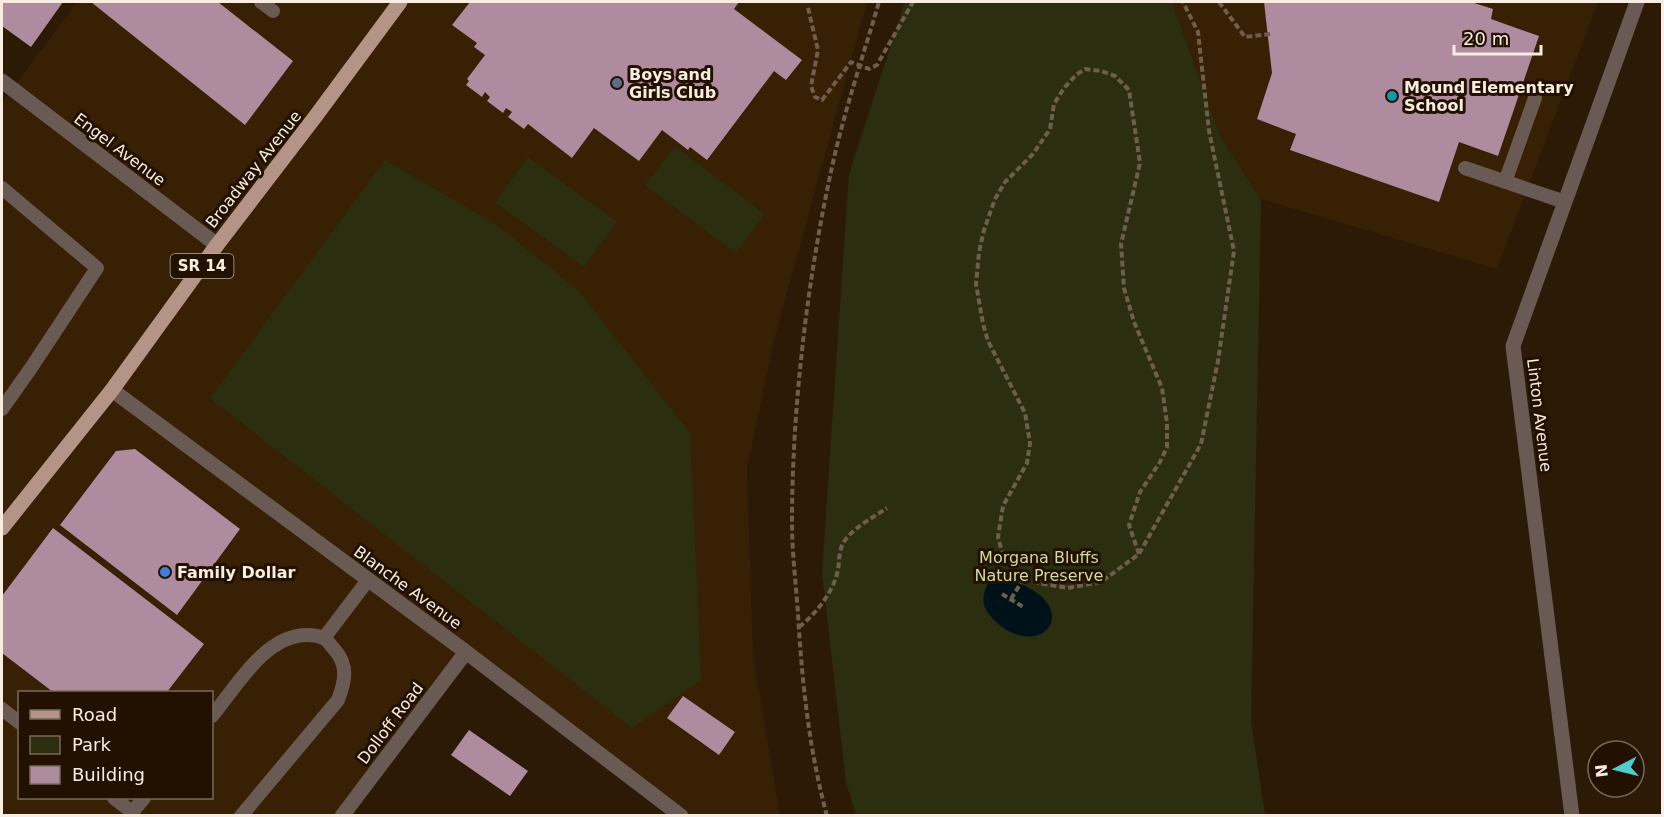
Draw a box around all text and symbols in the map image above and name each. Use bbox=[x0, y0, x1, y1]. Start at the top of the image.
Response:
scale bar bbox=[1454, 18, 1541, 56]
text: 20 m bbox=[1463, 28, 1509, 49]
place label: Boys and Girls Club bbox=[629, 65, 716, 102]
marker: Boys and Girls Club bbox=[610, 76, 624, 90]
place label: Mound Elementary School bbox=[1404, 78, 1574, 115]
marker: Mound Elementary School bbox=[1385, 89, 1399, 103]
street label: Broadway Avenue bbox=[202, 107, 305, 232]
street label: Engel Avenue bbox=[70, 109, 169, 190]
road number: SR 14 bbox=[170, 254, 234, 278]
street label: Linton Avenue bbox=[1523, 357, 1556, 473]
street label: Blanche Avenue bbox=[350, 542, 465, 633]
park label: Morgana Bluffs Nature Preserve bbox=[975, 548, 1103, 585]
place label: Family Dollar bbox=[177, 563, 295, 582]
marker: Family Dollar bbox=[158, 565, 172, 579]
street label: Dolloff Road bbox=[354, 679, 427, 768]
legend bbox=[18, 691, 213, 799]
text: Road bbox=[72, 704, 117, 725]
text: Park bbox=[72, 734, 111, 755]
north arrow bbox=[1586, 739, 1646, 799]
text: N bbox=[1591, 763, 1612, 779]
text: Building bbox=[72, 764, 145, 785]

